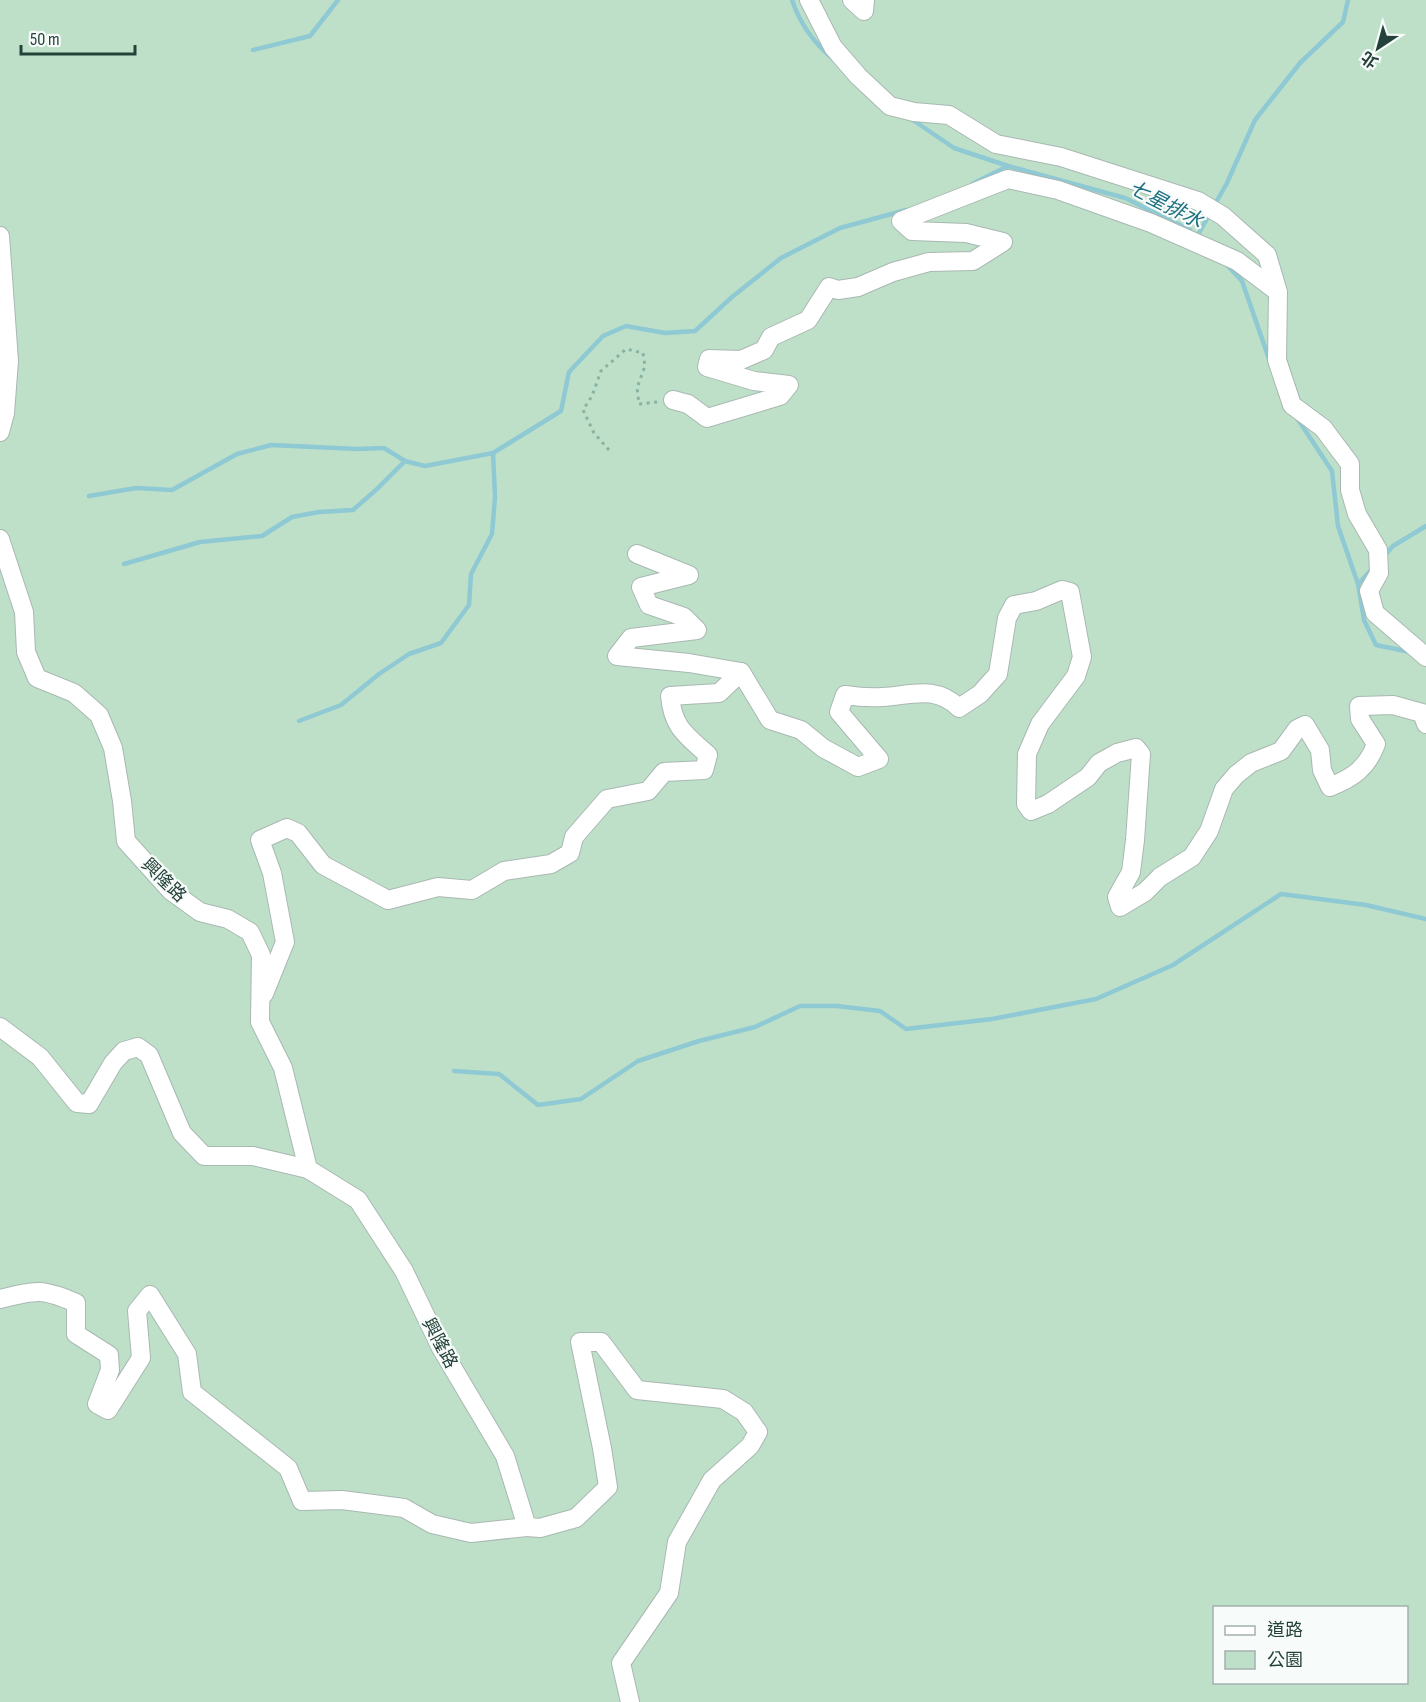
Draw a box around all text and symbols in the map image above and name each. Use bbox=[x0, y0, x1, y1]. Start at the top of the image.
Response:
scale bar bbox=[21, 18, 135, 56]
north arrow bbox=[1348, 18, 1408, 78]
text: 50 m bbox=[30, 29, 60, 50]
text: 北 bbox=[1358, 47, 1382, 71]
water label: 七星排水 bbox=[1124, 176, 1208, 234]
street label: 興隆路 bbox=[137, 854, 190, 907]
street label: 興隆路 bbox=[418, 1314, 462, 1372]
legend bbox=[1213, 1606, 1408, 1684]
text: 道路 bbox=[1267, 1620, 1303, 1641]
text: 公園 bbox=[1267, 1650, 1303, 1671]

